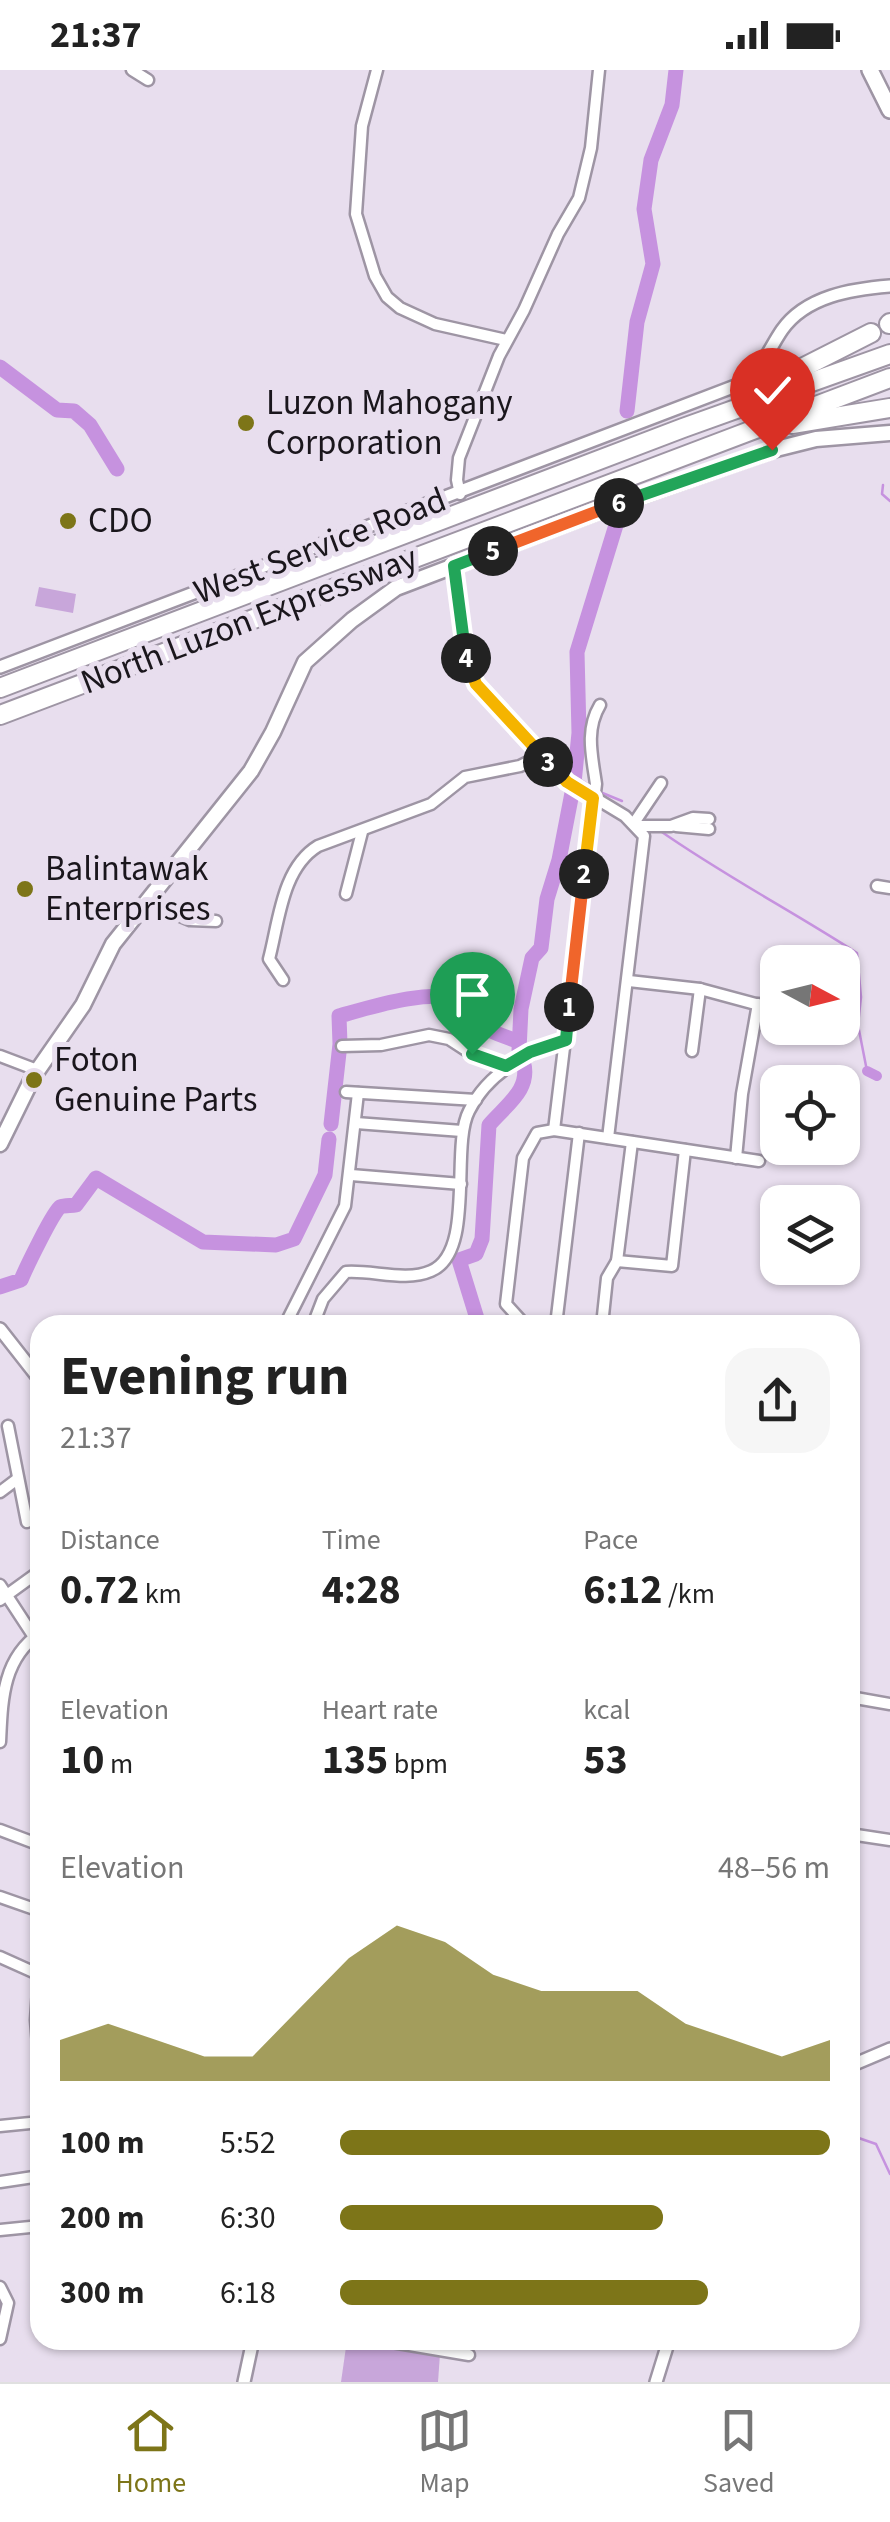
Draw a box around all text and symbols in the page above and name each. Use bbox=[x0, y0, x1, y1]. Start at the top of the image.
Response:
text: 21:37 bbox=[50, 8, 142, 62]
pin bbox=[730, 348, 815, 451]
icon: check bbox=[745, 363, 800, 418]
place label: Luzon Mahogany Corporation bbox=[266, 378, 513, 468]
marker: Luzon Mahogany Corporation bbox=[235, 412, 257, 434]
street label: West Service Road bbox=[187, 475, 453, 617]
pin: 6 bbox=[594, 478, 644, 528]
text: 6 bbox=[612, 483, 626, 523]
place label: CDO bbox=[88, 496, 153, 546]
marker: CDO bbox=[57, 510, 79, 532]
pin: 5 bbox=[468, 526, 518, 576]
text: 5 bbox=[486, 531, 500, 571]
street label: North Luzon Expressway bbox=[74, 533, 424, 707]
pin: 4 bbox=[441, 633, 491, 683]
text: 4 bbox=[459, 638, 473, 678]
pin: 3 bbox=[523, 737, 573, 787]
text: 3 bbox=[541, 742, 555, 782]
place label: Balintawak Enterprises bbox=[45, 844, 210, 934]
pin: 2 bbox=[559, 849, 609, 899]
text: 2 bbox=[577, 854, 591, 894]
marker: Balintawak Enterprises bbox=[14, 878, 36, 900]
north arrow bbox=[760, 945, 860, 1045]
map controls bbox=[760, 945, 860, 1285]
pin bbox=[430, 952, 515, 1055]
icon: arrive bbox=[445, 967, 500, 1022]
pin: 1 bbox=[544, 982, 594, 1032]
text: 1 bbox=[562, 987, 576, 1027]
place label: Foton Genuine Parts bbox=[54, 1035, 258, 1125]
button: locate bbox=[760, 1065, 860, 1165]
marker: Foton Genuine Parts bbox=[23, 1069, 45, 1091]
button: layers bbox=[760, 1185, 860, 1285]
text: Evening run bbox=[60, 1338, 349, 1416]
button: share bbox=[725, 1348, 830, 1453]
text: 21:37 bbox=[60, 1415, 132, 1461]
text: Distance bbox=[60, 1520, 160, 1560]
text: Time bbox=[322, 1520, 381, 1560]
text: Pace bbox=[583, 1520, 638, 1560]
text: 0.72 bbox=[60, 1560, 139, 1620]
text: 4:28 bbox=[322, 1560, 401, 1620]
text: 6:12 bbox=[583, 1560, 662, 1620]
text: km bbox=[139, 1574, 182, 1614]
text: /km bbox=[662, 1574, 715, 1614]
text: Elevation bbox=[60, 1690, 169, 1730]
text: Heart rate bbox=[322, 1690, 438, 1730]
text: kcal bbox=[583, 1690, 630, 1730]
text: 10 bbox=[60, 1730, 104, 1790]
text: 135 bbox=[322, 1730, 388, 1790]
text: 53 bbox=[583, 1730, 628, 1790]
text: m bbox=[104, 1744, 133, 1784]
text: bpm bbox=[388, 1744, 448, 1784]
text: Elevation bbox=[60, 1845, 185, 1891]
text: 48–56 m bbox=[718, 1845, 830, 1891]
text: 100 m bbox=[60, 2120, 145, 2166]
text: 5:52 bbox=[220, 2120, 276, 2166]
text: 200 m bbox=[60, 2195, 145, 2241]
text: 6:30 bbox=[220, 2195, 276, 2241]
text: 300 m bbox=[60, 2270, 145, 2316]
text: 6:18 bbox=[220, 2270, 276, 2316]
tab: Home bbox=[115, 2403, 186, 2503]
tab: Map bbox=[417, 2403, 472, 2503]
tab: Saved bbox=[703, 2403, 774, 2503]

